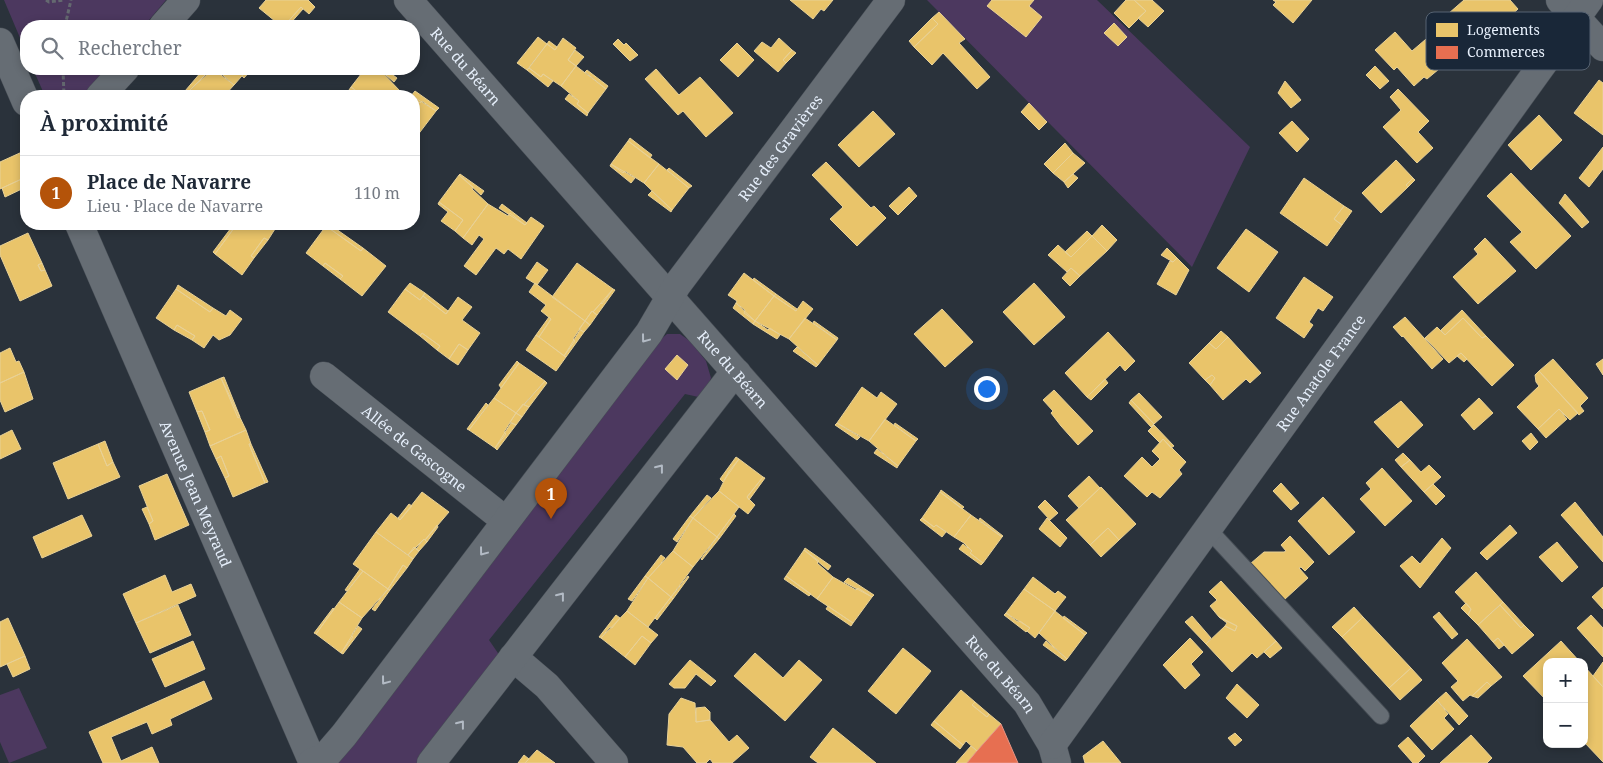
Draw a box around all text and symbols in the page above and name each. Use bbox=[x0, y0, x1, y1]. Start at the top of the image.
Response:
legend bbox=[1426, 12, 1590, 70]
search box bbox=[20, 20, 420, 75]
text: Logements bbox=[1467, 20, 1540, 39]
street label: Rue du Béarn bbox=[427, 23, 506, 109]
icon: search bbox=[38, 34, 66, 62]
text: Rechercher bbox=[78, 35, 182, 61]
text: Commerces bbox=[1467, 42, 1545, 61]
street label: Rue des Gravières bbox=[734, 90, 827, 205]
text: À proximité bbox=[40, 109, 168, 137]
text: Place de Navarre bbox=[87, 169, 251, 195]
text: 1 bbox=[51, 182, 61, 204]
text: 110 m bbox=[354, 182, 400, 204]
text: Lieu · Place de Navarre bbox=[87, 195, 263, 217]
street label: Rue Anatole France bbox=[1271, 310, 1369, 435]
street label: Rue du Béarn bbox=[694, 326, 773, 413]
one-way arrow bbox=[642, 333, 651, 343]
your location bbox=[974, 376, 1000, 402]
street label: Allée de Gascogne bbox=[358, 400, 471, 496]
street label: Avenue Jean Meyraud bbox=[156, 417, 237, 570]
one-way arrow bbox=[655, 465, 663, 474]
pin: 1 bbox=[535, 478, 567, 519]
one-way arrow bbox=[480, 546, 489, 556]
one-way arrow bbox=[555, 593, 563, 602]
street label: Rue du Béarn bbox=[962, 631, 1041, 717]
map controls bbox=[1543, 658, 1588, 748]
button: + bbox=[1543, 658, 1588, 703]
one-way arrow bbox=[382, 675, 391, 685]
button: − bbox=[1543, 703, 1588, 748]
one-way arrow bbox=[456, 721, 464, 730]

